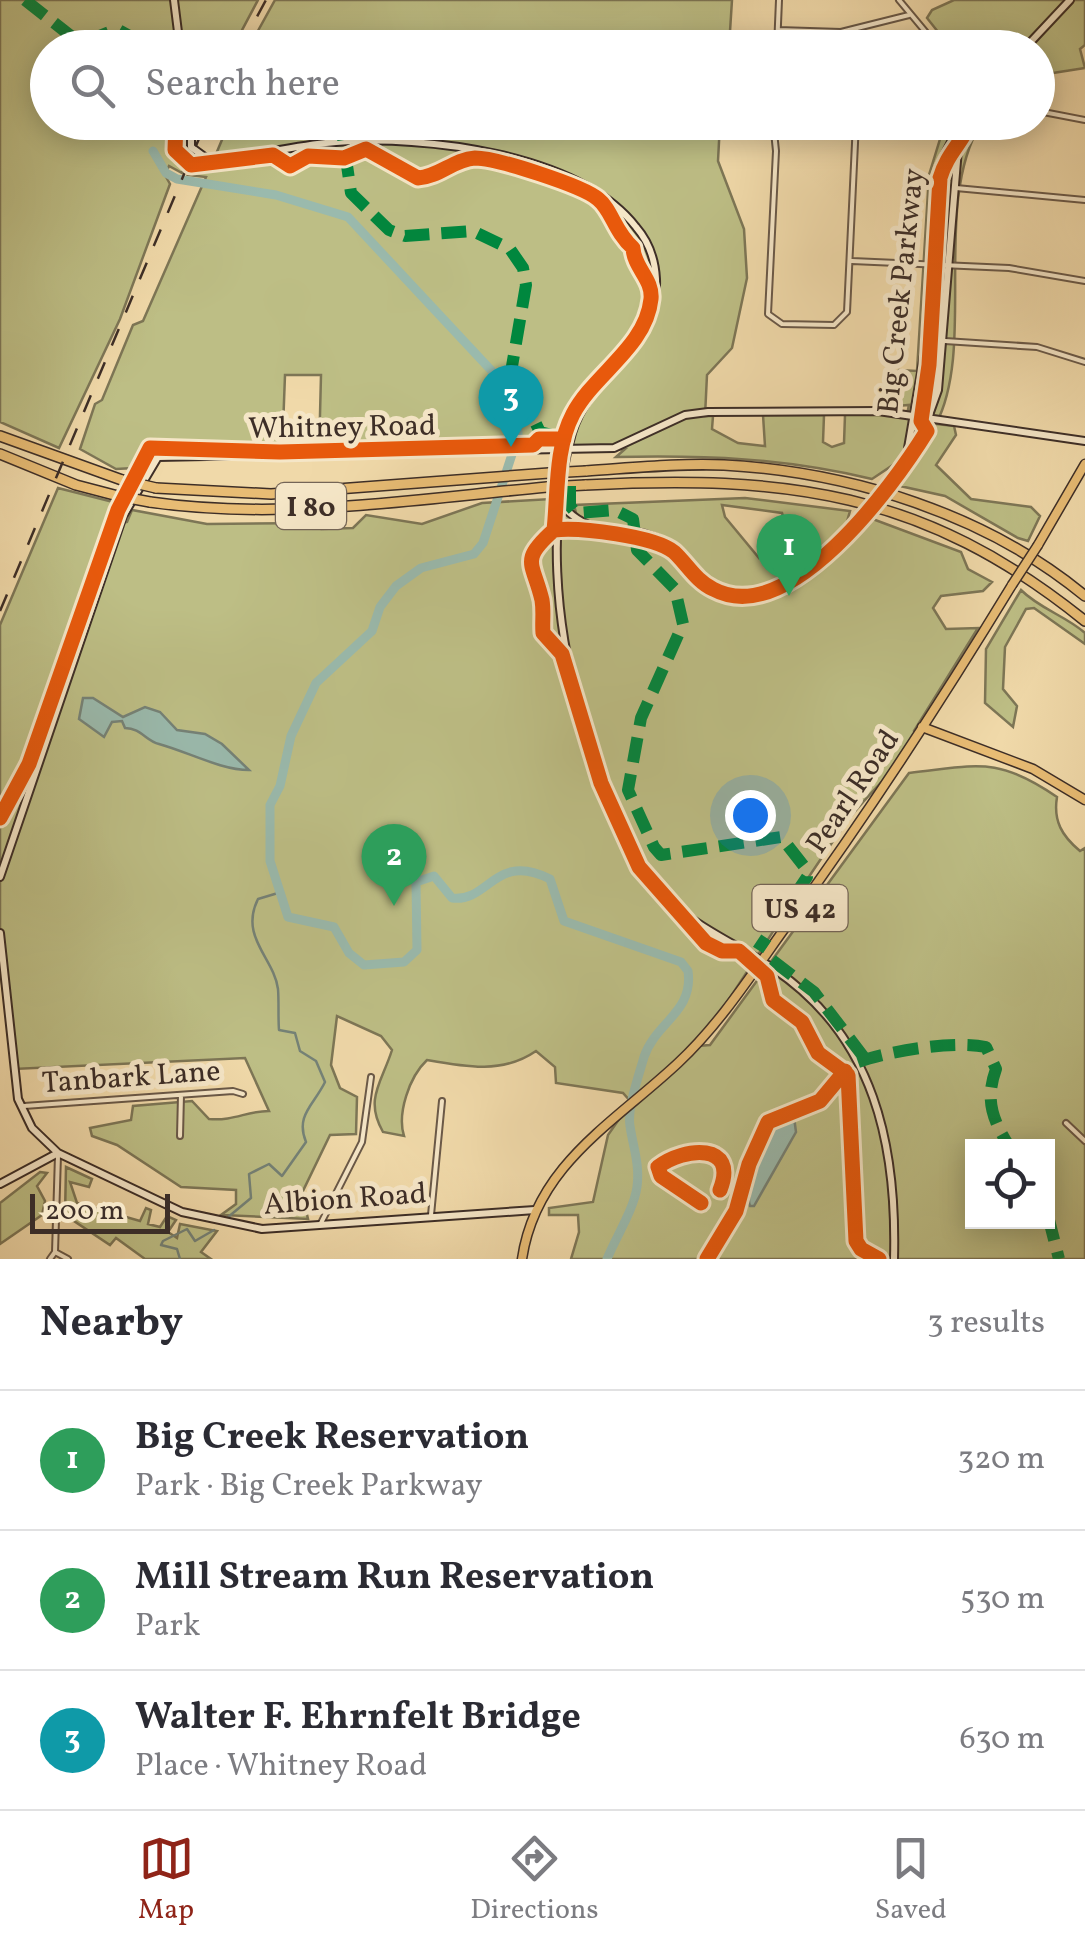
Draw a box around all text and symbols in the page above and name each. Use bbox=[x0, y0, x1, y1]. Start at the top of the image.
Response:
search box bbox=[30, 30, 1055, 140]
icon: search bbox=[65, 58, 120, 113]
text: Search here bbox=[145, 59, 340, 112]
street label: Big Creek Parkway bbox=[868, 166, 936, 416]
pin: 3 bbox=[478, 364, 544, 447]
street label: Whitney Road bbox=[248, 405, 436, 451]
road number: I 80 bbox=[276, 483, 346, 529]
pin: 1 bbox=[756, 514, 822, 596]
street label: Pearl Road bbox=[797, 722, 911, 862]
your location bbox=[725, 790, 776, 841]
pin: 2 bbox=[362, 824, 426, 906]
road number: US 42 bbox=[752, 885, 848, 931]
street label: Tanbark Lane bbox=[41, 1051, 222, 1105]
map controls bbox=[965, 1139, 1055, 1229]
button: locate bbox=[965, 1139, 1055, 1229]
street label: Albion Road bbox=[262, 1173, 428, 1227]
scale bar bbox=[30, 1189, 170, 1234]
text: 200 m bbox=[45, 1192, 124, 1231]
text: Nearby bbox=[40, 1295, 183, 1354]
text: 3 results bbox=[927, 1302, 1045, 1346]
text: Big Creek Reservation bbox=[135, 1412, 529, 1465]
text: 1 bbox=[66, 1438, 79, 1482]
text: 320 m bbox=[958, 1438, 1045, 1482]
text: Park · Big Creek Parkway bbox=[135, 1465, 483, 1509]
text: Mill Stream Run Reservation bbox=[135, 1552, 654, 1605]
text: 2 bbox=[64, 1578, 81, 1622]
text: 530 m bbox=[960, 1578, 1045, 1622]
text: Park bbox=[135, 1605, 200, 1649]
text: Walter F. Ehrnfelt Bridge bbox=[135, 1692, 581, 1745]
text: 3 bbox=[64, 1718, 81, 1762]
text: 630 m bbox=[959, 1718, 1045, 1762]
text: Place · Whitney Road bbox=[135, 1745, 427, 1789]
tab: Map bbox=[138, 1831, 194, 1930]
tab: Directions bbox=[470, 1831, 599, 1930]
tab: Saved bbox=[875, 1831, 947, 1930]

